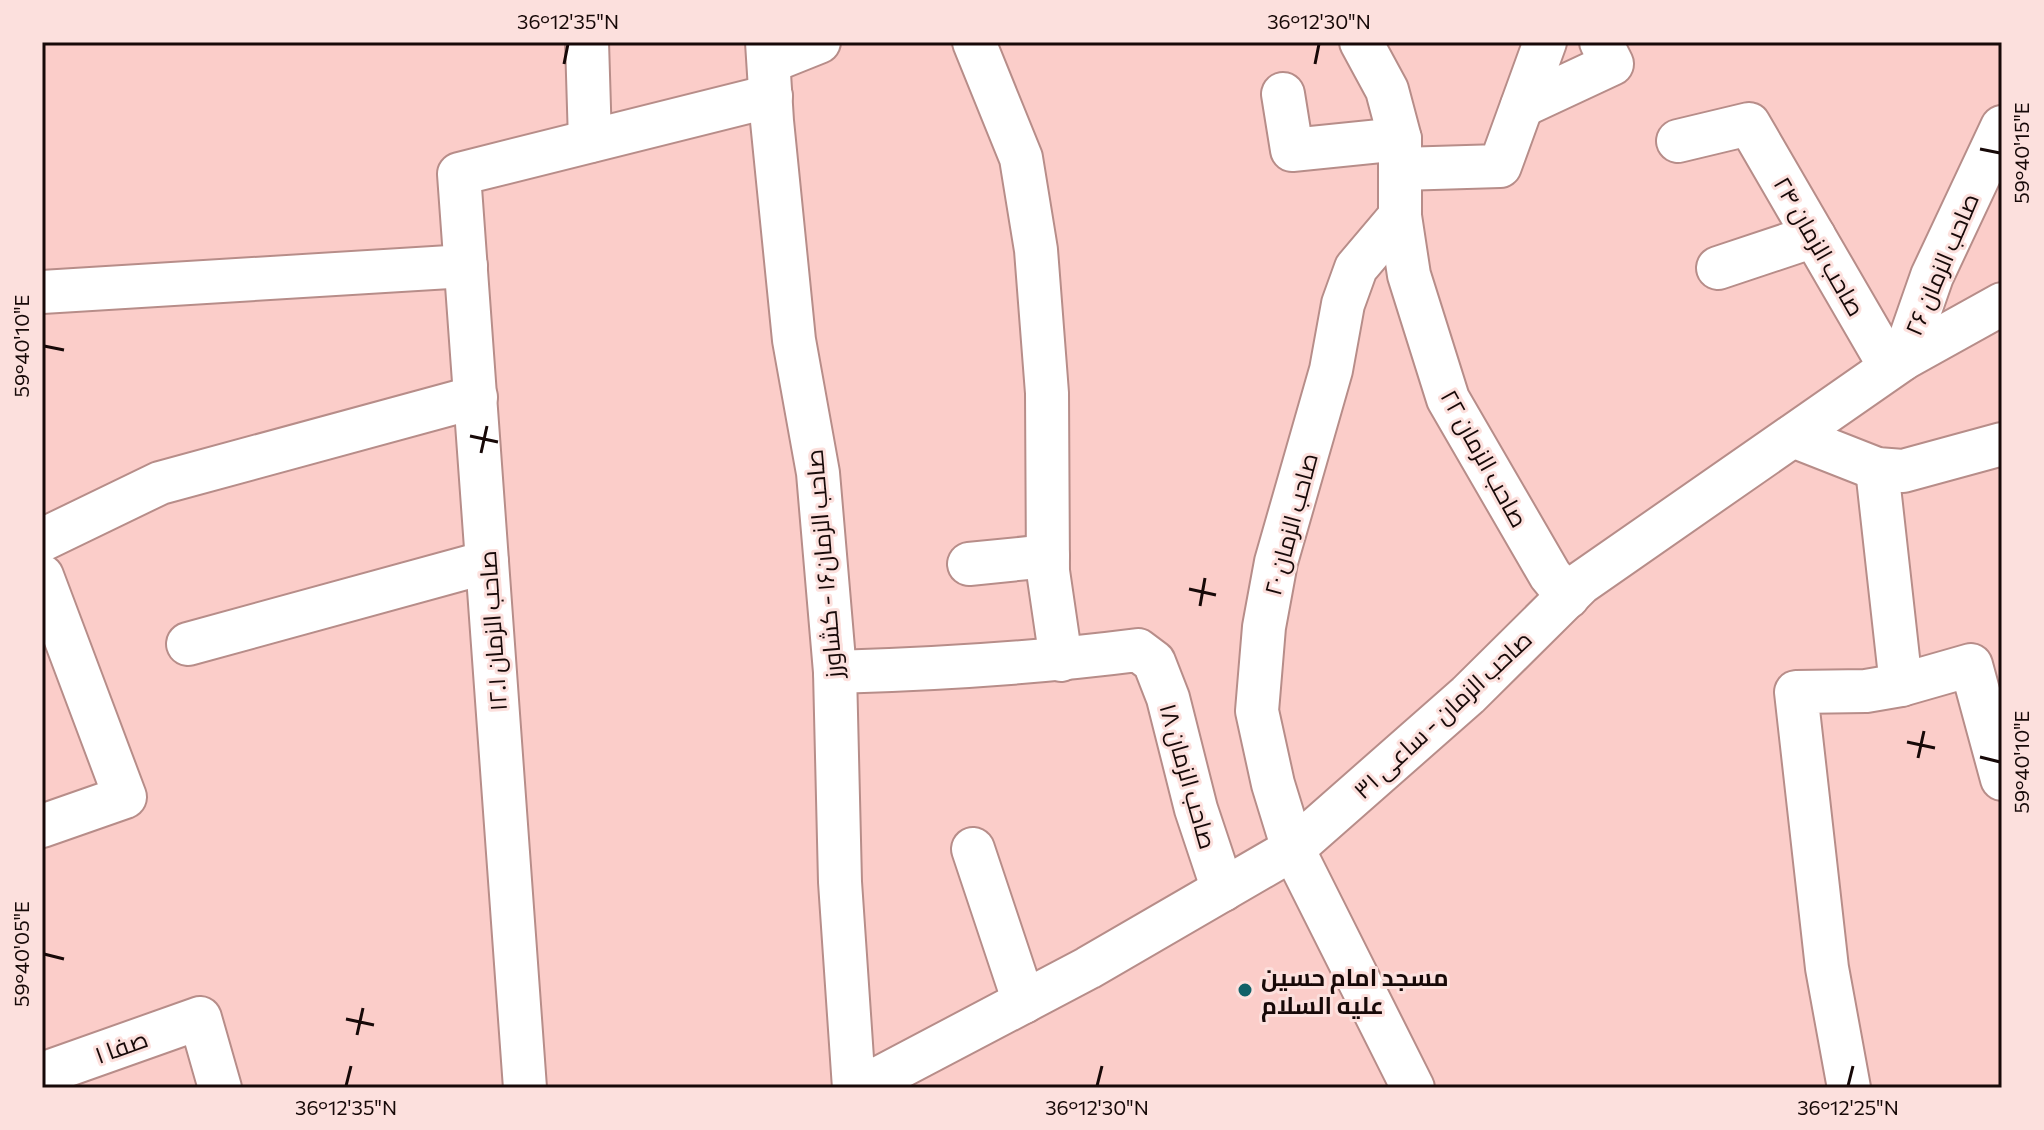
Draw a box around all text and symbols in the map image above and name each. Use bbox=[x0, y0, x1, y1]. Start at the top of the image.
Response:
text: 36°12'35"N bbox=[517, 9, 619, 33]
text: 36°12'30"N bbox=[1267, 9, 1371, 33]
text: 59°40'15"E bbox=[2009, 102, 2033, 204]
street label: صاحب الزمان ۲۴ bbox=[1768, 171, 1872, 321]
street label: صاحب الزمان ۲۶ bbox=[1898, 188, 1985, 340]
text: 59°40'10"E bbox=[9, 295, 33, 398]
street label: صاحب الزمان ۲۲ bbox=[1434, 384, 1535, 532]
street label: صاحب الزمان۱۶ - کشاورز bbox=[799, 448, 849, 682]
street label: صاحب الزمان ۲۰ bbox=[1257, 450, 1324, 599]
street label: صاحب الزمان ۱۲.۱ bbox=[472, 550, 513, 712]
street label: صاحب الزمان - ساعی ۳۱ bbox=[1347, 624, 1538, 805]
street label: صاحب الزمان ۱۸ bbox=[1153, 700, 1224, 852]
text: 59°40'10"E bbox=[2009, 711, 2033, 814]
text: 59°40'05"E bbox=[9, 901, 33, 1007]
place label: مسجد امام حسین علیه السلام bbox=[1261, 962, 1449, 1022]
marker: مسجد امام حسین علیه السلام bbox=[1236, 981, 1254, 999]
street label: صفا ۱ bbox=[91, 1023, 151, 1069]
text: 36°12'35"N bbox=[295, 1095, 397, 1119]
text: 36°12'30"N bbox=[1045, 1095, 1149, 1119]
text: 36°12'25"N bbox=[1797, 1095, 1899, 1119]

